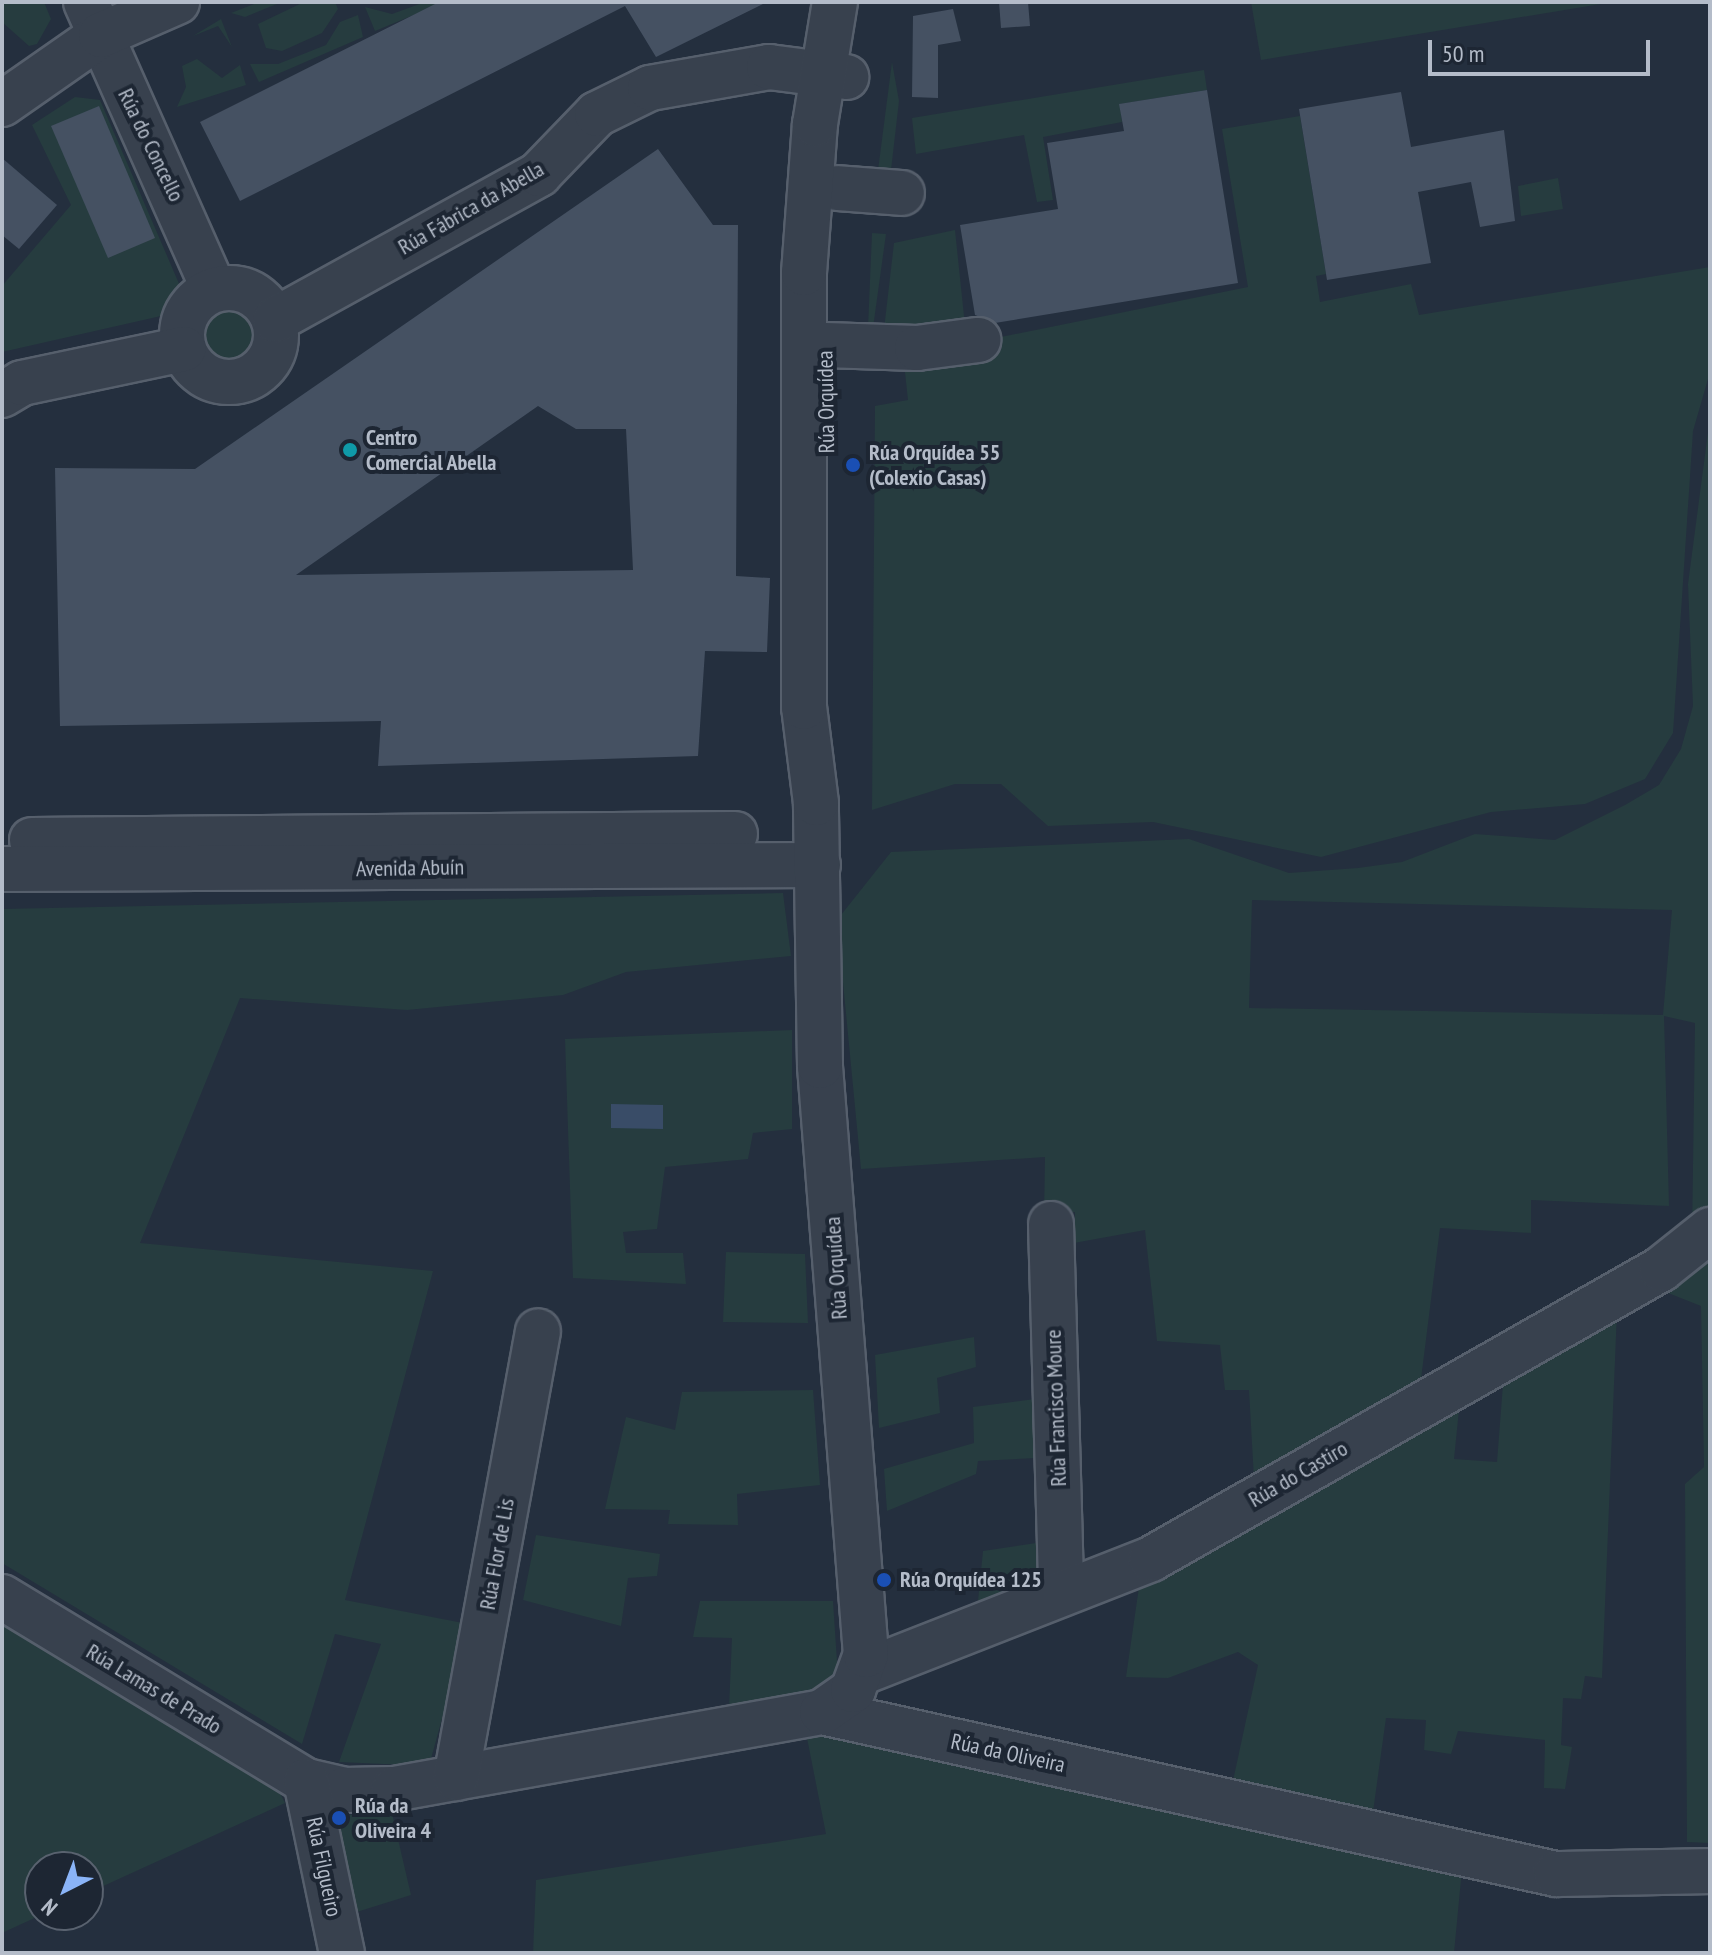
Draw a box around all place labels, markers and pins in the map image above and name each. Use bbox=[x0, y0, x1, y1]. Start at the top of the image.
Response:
place label: Centro Comercial Abella bbox=[366, 424, 497, 476]
place label: Rúa Orquídea 55 (Colexio Casas) bbox=[869, 439, 1000, 490]
marker: Centro Comercial Abella bbox=[341, 441, 359, 459]
marker: Rúa Orquídea 55 (Colexio Casas) bbox=[844, 456, 862, 474]
place label: Rúa Orquídea 125 bbox=[900, 1567, 1042, 1593]
marker: Rúa Orquídea 125 bbox=[875, 1571, 893, 1589]
place label: Rúa da Oliveira 4 bbox=[355, 1792, 431, 1844]
marker: Rúa da Oliveira 4 bbox=[330, 1809, 348, 1827]

